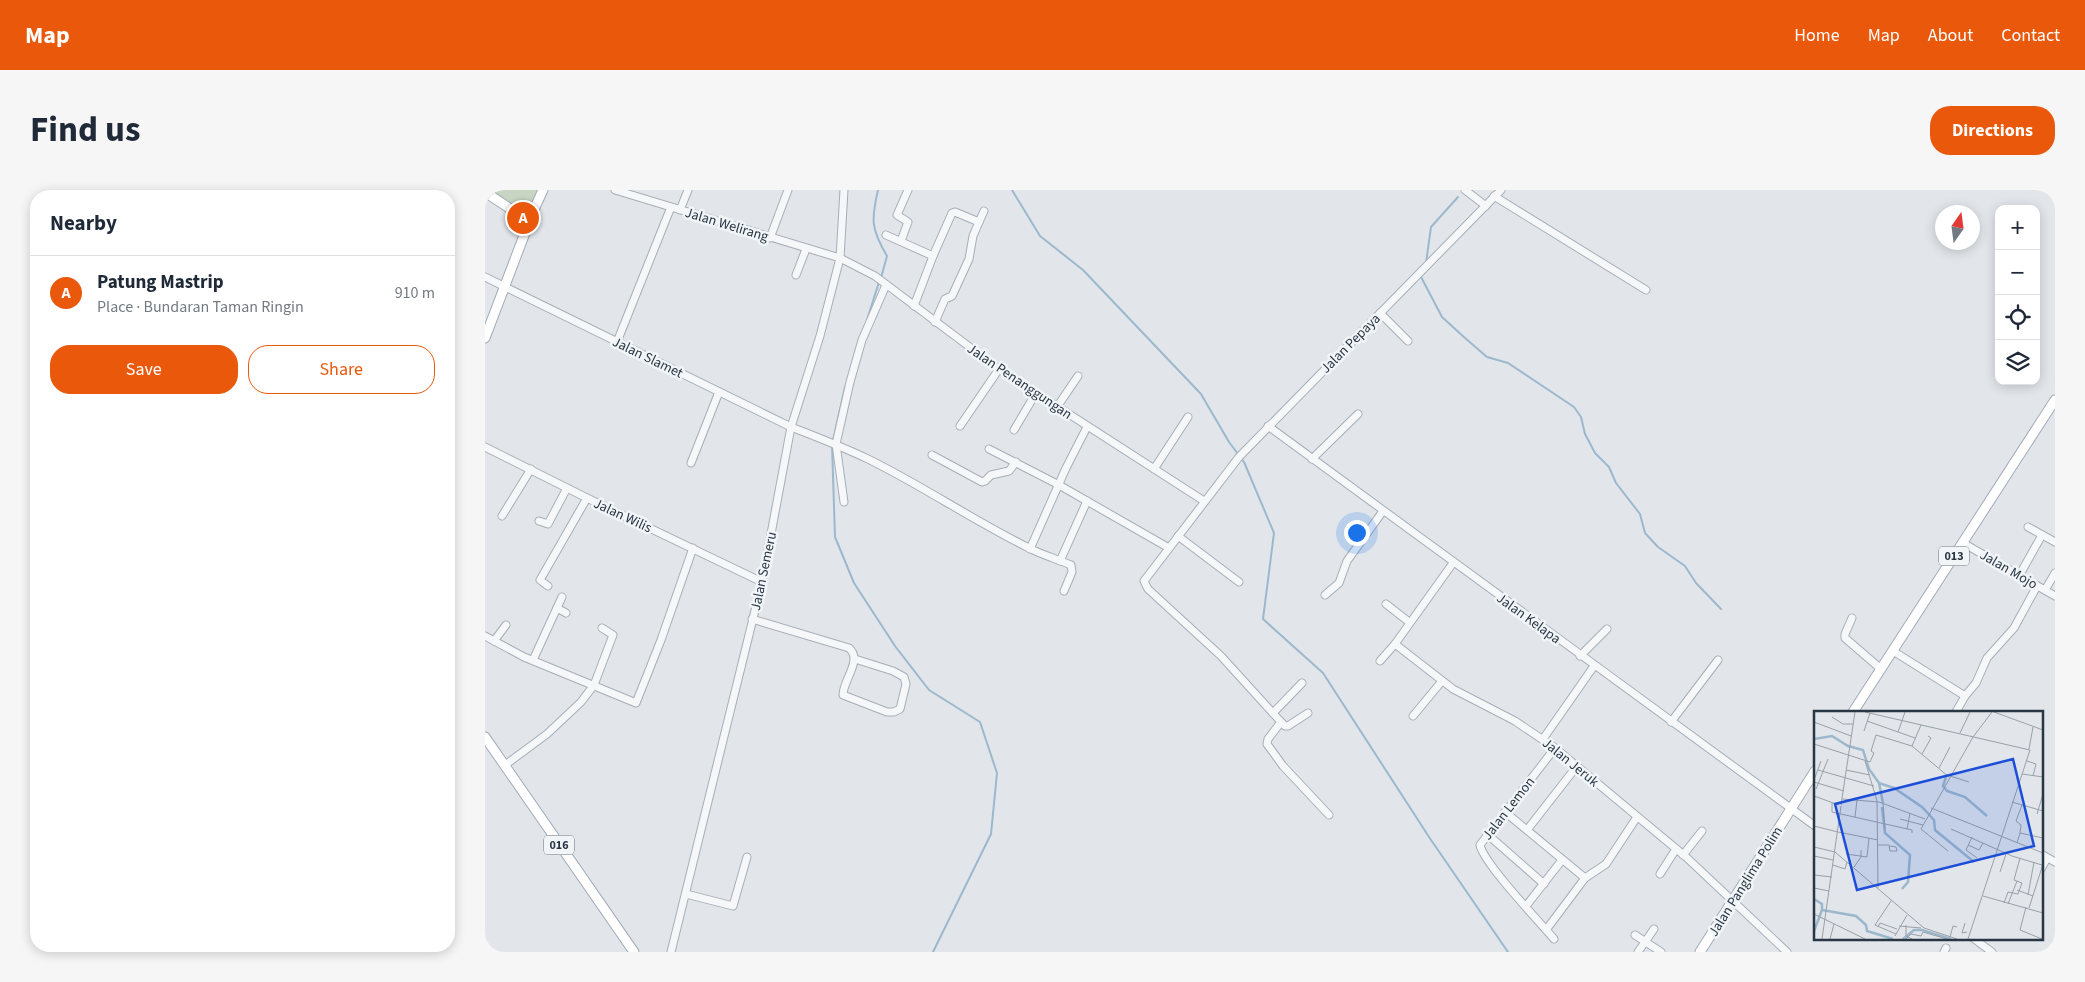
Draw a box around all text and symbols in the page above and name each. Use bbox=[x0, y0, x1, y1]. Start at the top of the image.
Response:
text: Map bbox=[25, 18, 70, 53]
text: Home bbox=[1794, 23, 1840, 48]
text: Map bbox=[1868, 23, 1900, 48]
text: About bbox=[1928, 23, 1973, 48]
text: Contact bbox=[2001, 23, 2060, 48]
text: Find us bbox=[30, 105, 140, 155]
button: Directions bbox=[1930, 106, 2055, 155]
pin: A bbox=[507, 199, 539, 237]
street label: Jalan Welirang bbox=[683, 203, 771, 247]
north arrow bbox=[1935, 205, 1980, 250]
map controls bbox=[1995, 205, 2040, 385]
button: + bbox=[1995, 205, 2040, 250]
text: Nearby bbox=[50, 208, 117, 238]
button: − bbox=[1995, 250, 2040, 295]
text: Patung Mastrip bbox=[97, 269, 224, 296]
text: A bbox=[61, 282, 71, 304]
text: 910 m bbox=[395, 282, 435, 304]
button: locate bbox=[1995, 295, 2040, 340]
text: Place · Bundaran Taman Ringin bbox=[97, 296, 304, 318]
street label: Jalan Pepaya bbox=[1316, 309, 1385, 378]
street label: Jalan Slamet bbox=[609, 332, 686, 384]
street label: Jalan Penanggungan bbox=[963, 339, 1076, 424]
button: layers bbox=[1995, 340, 2040, 385]
button: Save bbox=[50, 345, 238, 394]
button: Share bbox=[248, 345, 435, 394]
street label: Jalan Wilis bbox=[590, 494, 655, 538]
your location bbox=[1344, 520, 1370, 546]
street label: Jalan Semeru bbox=[746, 530, 782, 613]
street label: Jalan Mojo bbox=[1976, 545, 2041, 594]
road number: 013 bbox=[1939, 546, 1969, 566]
street label: Jalan Kelapa bbox=[1492, 589, 1565, 649]
inset map bbox=[1814, 711, 2043, 940]
street label: Jalan Jeruk bbox=[1538, 734, 1603, 792]
street label: Jalan Lemon bbox=[1478, 773, 1540, 844]
street label: Jalan Panglima Polim bbox=[1704, 823, 1788, 940]
road number: 016 bbox=[544, 836, 574, 854]

